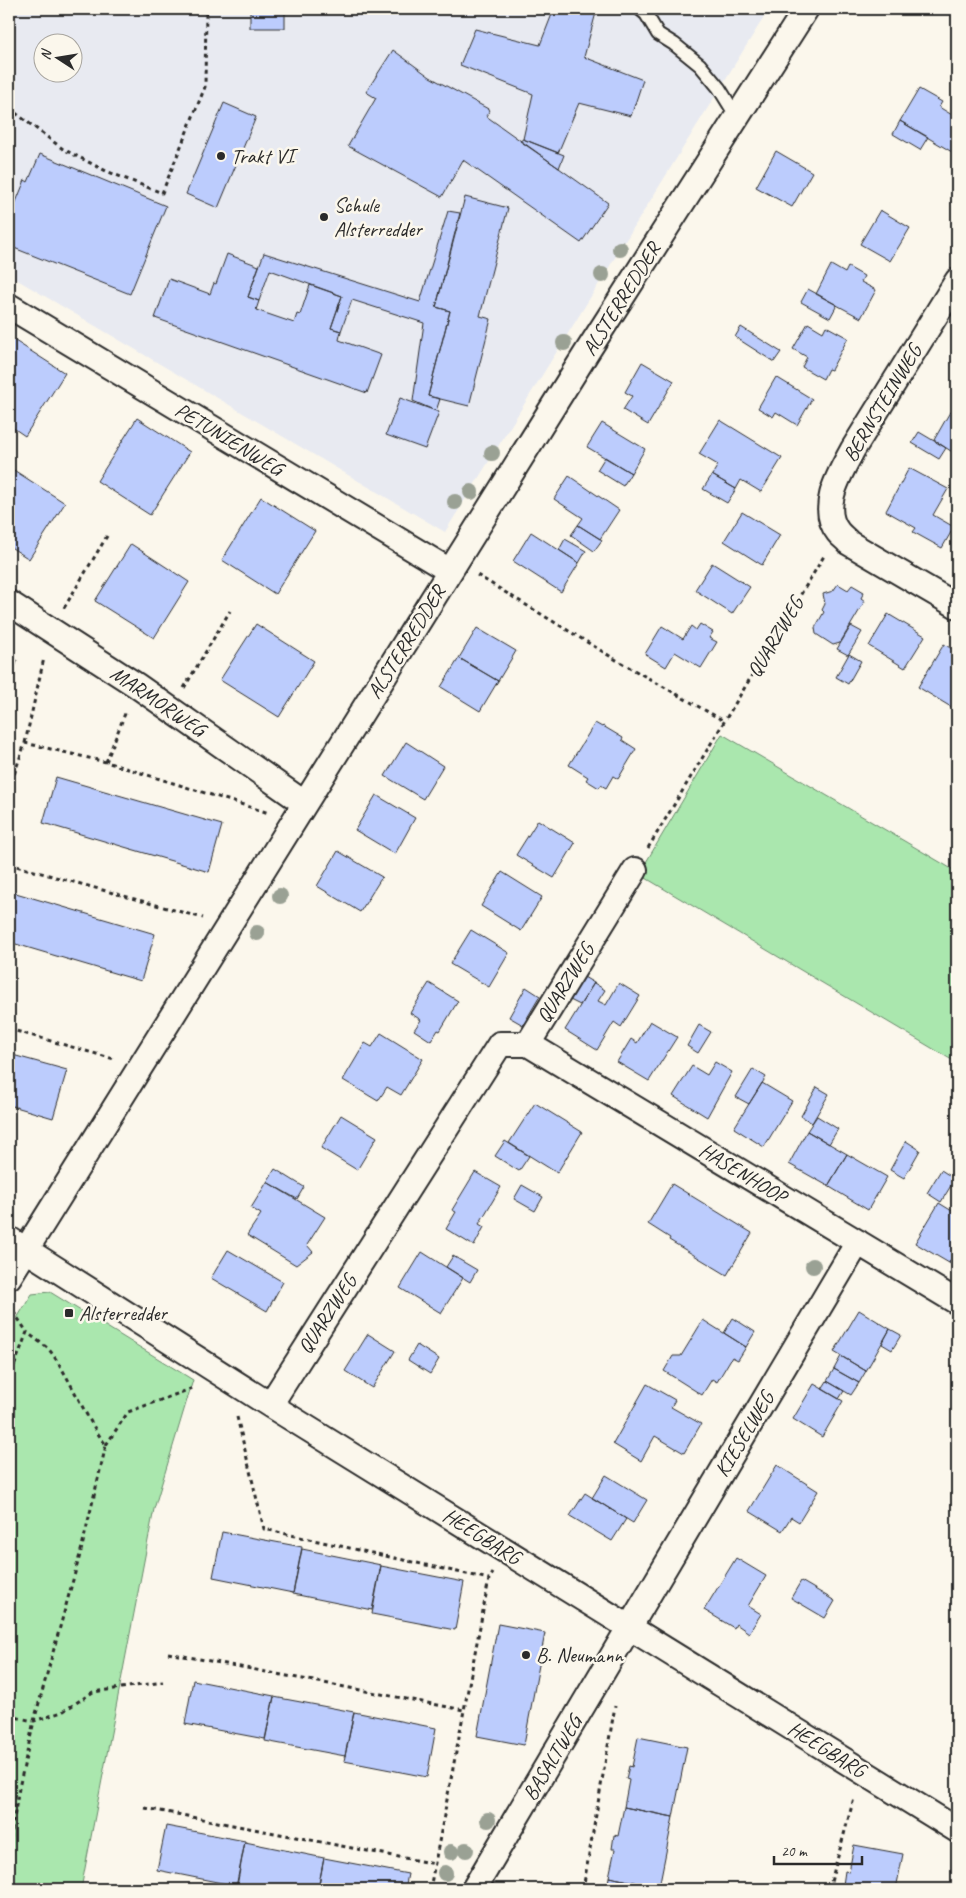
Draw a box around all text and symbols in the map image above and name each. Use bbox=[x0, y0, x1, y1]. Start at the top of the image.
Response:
north arrow bbox=[32, 32, 82, 82]
text: N bbox=[37, 47, 55, 61]
place label: Trakt VI bbox=[231, 143, 299, 169]
marker: Trakt VI bbox=[215, 150, 227, 162]
place label: Schule Alsterredder bbox=[334, 192, 423, 242]
marker: Schule Alsterredder bbox=[318, 211, 330, 223]
street label: ALSTERREDDER bbox=[576, 236, 667, 360]
street label: BERNSTEINWEG bbox=[837, 337, 929, 466]
street label: PETUNIENWEG bbox=[170, 397, 291, 483]
street label: ALSTERREDDER bbox=[361, 579, 452, 703]
street label: QUARZWEG bbox=[741, 590, 810, 682]
street label: MARMORWEG bbox=[106, 660, 213, 744]
street label: QUARZWEG bbox=[530, 936, 601, 1028]
street label: HASENHOOP bbox=[695, 1137, 794, 1211]
street label: QUARZWEG bbox=[292, 1267, 364, 1359]
place label: Alsterredder bbox=[79, 1300, 168, 1326]
marker: Alsterredder bbox=[63, 1307, 75, 1319]
street label: KIESELWEG bbox=[708, 1385, 781, 1481]
street label: HEEGBARG bbox=[438, 1502, 528, 1571]
place label: B. Neumann bbox=[536, 1642, 624, 1668]
marker: B. Neumann bbox=[520, 1649, 532, 1661]
street label: BASALTWEG bbox=[517, 1708, 589, 1805]
street label: HEEGBARG bbox=[783, 1715, 873, 1784]
scale bar bbox=[774, 1833, 861, 1865]
text: 20 m bbox=[781, 1842, 808, 1861]

